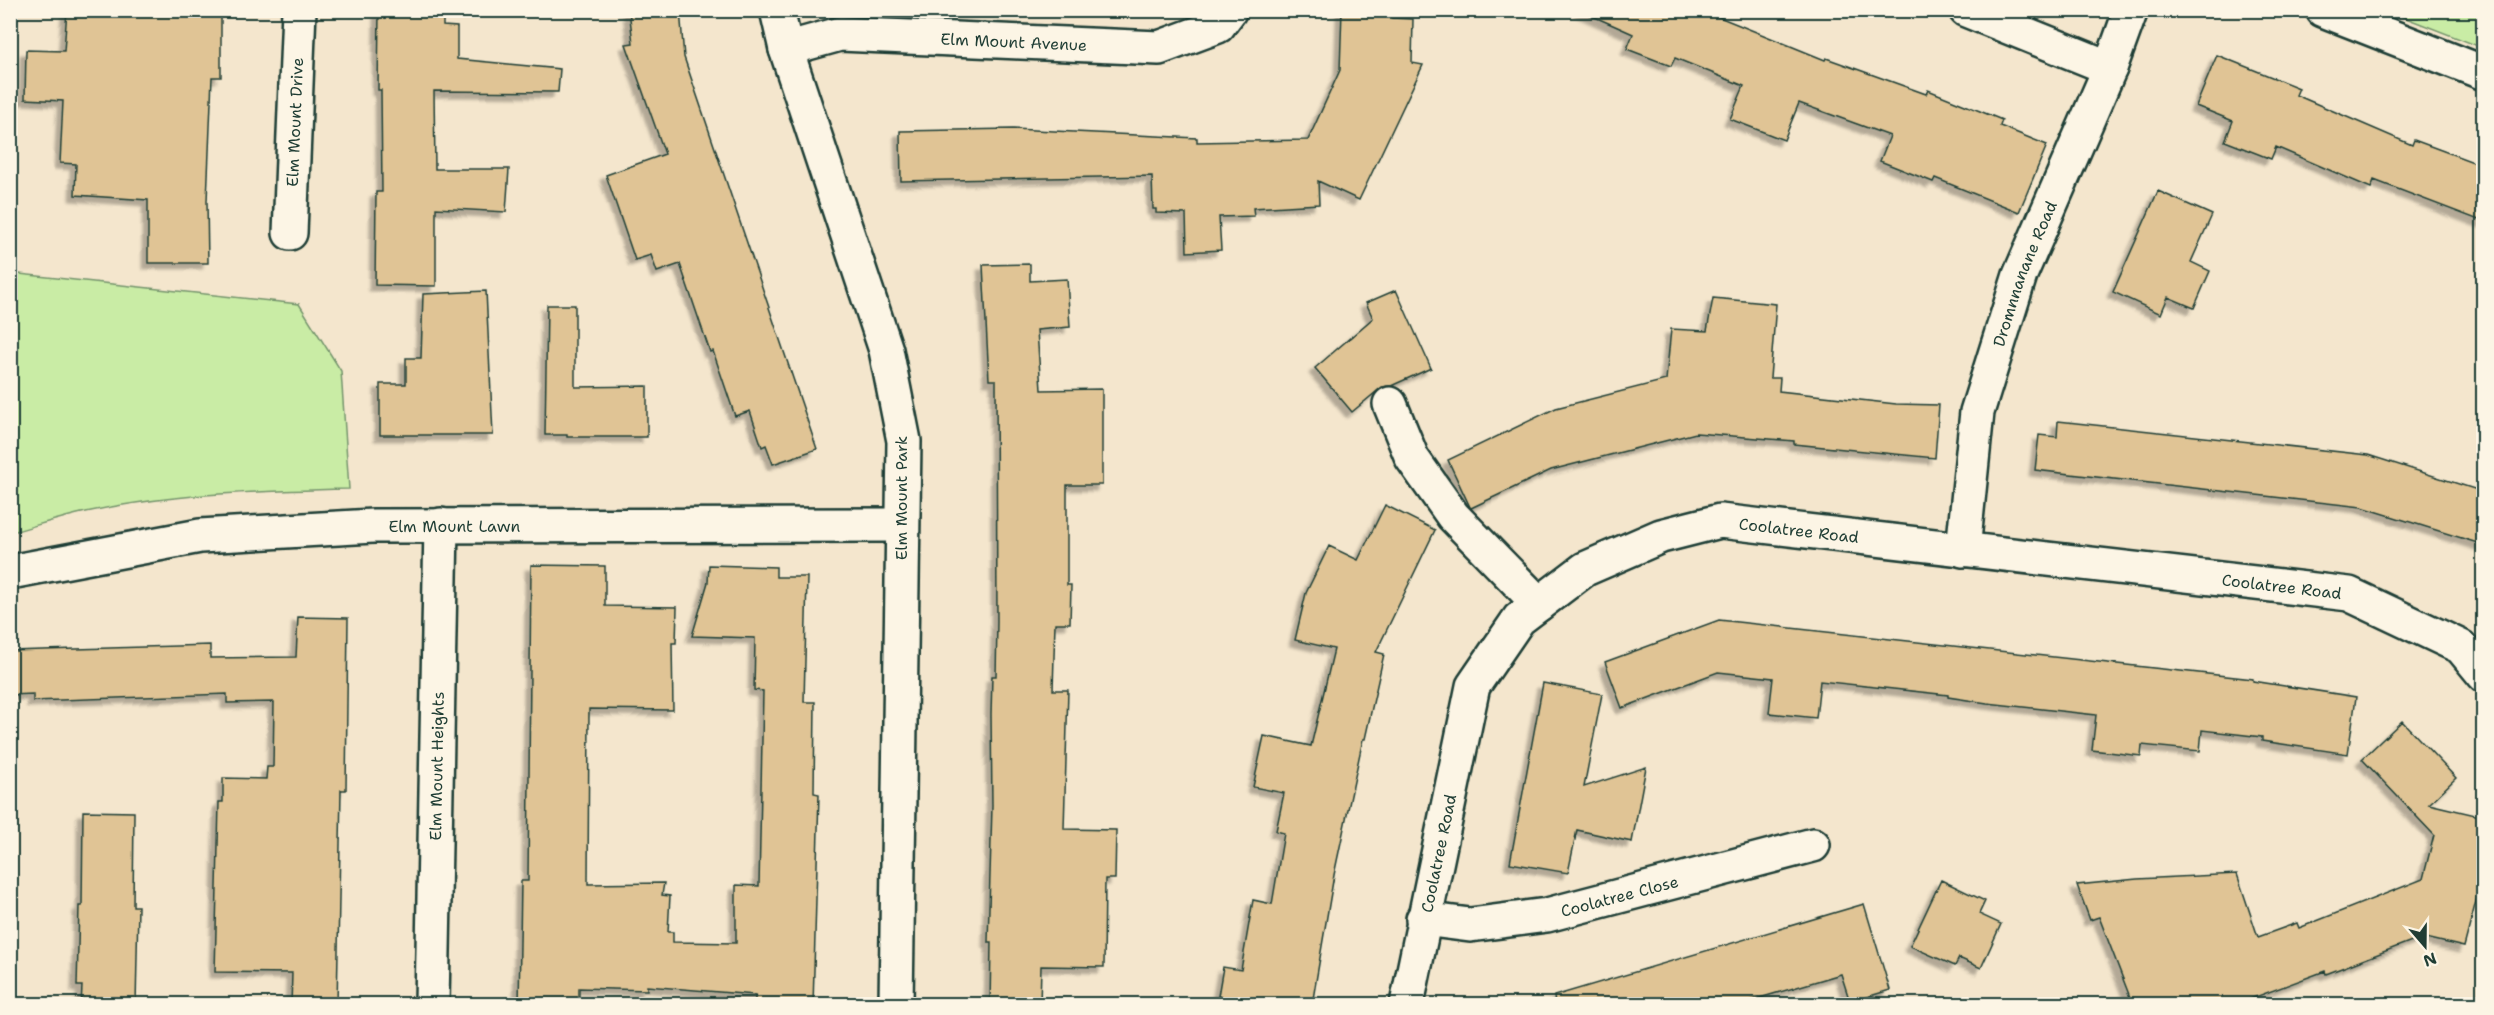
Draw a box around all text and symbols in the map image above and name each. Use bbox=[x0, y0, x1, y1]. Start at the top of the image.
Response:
street label: Elm Mount Avenue bbox=[940, 28, 1087, 55]
street label: Elm Mount Drive bbox=[281, 57, 308, 187]
street label: Dromnnanane Road bbox=[1988, 198, 2061, 349]
street label: Elm Mount Park bbox=[891, 436, 912, 560]
street label: Coolatree Road bbox=[1738, 513, 1860, 548]
street label: Elm Mount Lawn bbox=[388, 515, 521, 536]
street label: Coolatree Road bbox=[2221, 569, 2343, 604]
street label: Elm Mount Heights bbox=[425, 691, 448, 841]
street label: Coolatree Road bbox=[1416, 792, 1461, 914]
street label: Coolatree Close bbox=[1558, 870, 1681, 921]
north arrow bbox=[2395, 916, 2455, 976]
text: N bbox=[2420, 948, 2440, 972]

